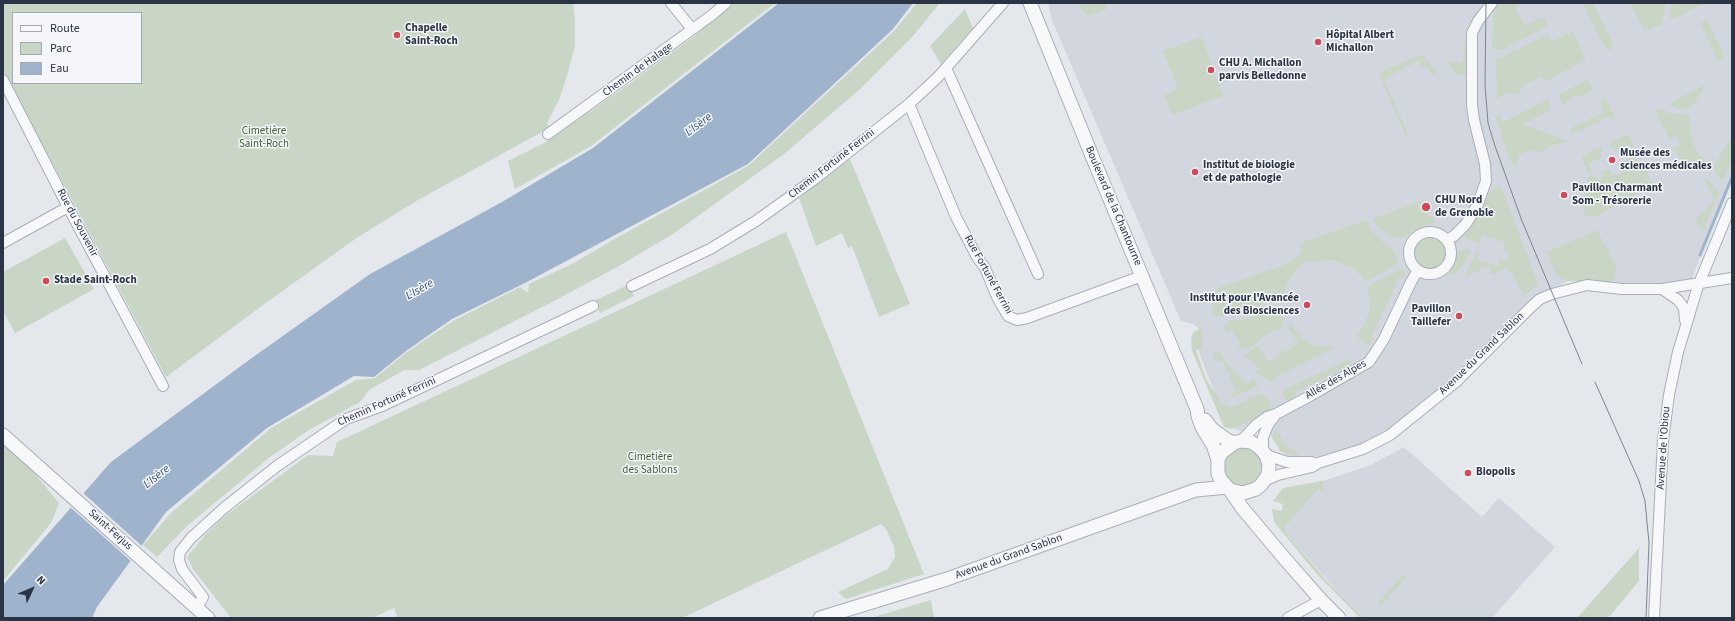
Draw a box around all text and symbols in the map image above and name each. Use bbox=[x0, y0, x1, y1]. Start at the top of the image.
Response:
legend bbox=[12, 12, 142, 84]
text: Route bbox=[50, 20, 80, 37]
place label: Chapelle Saint-Roch bbox=[405, 22, 458, 48]
place label: Hôpital Albert Michallon bbox=[1326, 29, 1394, 55]
marker: Chapelle Saint-Roch bbox=[392, 30, 402, 40]
marker: Hôpital Albert Michallon bbox=[1313, 37, 1323, 47]
text: Parc bbox=[50, 40, 72, 57]
street label: Chemin de Halage bbox=[600, 40, 676, 100]
place label: CHU A. Michallon parvis Belledonne bbox=[1219, 57, 1306, 83]
text: Eau bbox=[50, 60, 69, 77]
marker: CHU A. Michallon parvis Belledonne bbox=[1206, 65, 1216, 75]
water label: L'Isère bbox=[683, 110, 715, 140]
park label: Cimetière Saint-Roch bbox=[239, 125, 289, 151]
street label: Chemin Fortuné Ferrini bbox=[786, 126, 878, 202]
street label: Boulevard de la Chantourne bbox=[1082, 144, 1144, 268]
place label: Musée des sciences médicales bbox=[1620, 147, 1712, 173]
marker: Musée des sciences médicales bbox=[1607, 155, 1617, 165]
place label: Institut de biologie et de pathologie bbox=[1203, 159, 1295, 185]
marker: Institut de biologie et de pathologie bbox=[1190, 167, 1200, 177]
place label: Pavillon Charmant Som - Trésorerie bbox=[1572, 182, 1662, 208]
street label: Rue du Souvenir bbox=[54, 187, 100, 259]
marker: Pavillon Charmant Som - Trésorerie bbox=[1559, 190, 1569, 200]
place label: CHU Nord de Grenoble bbox=[1435, 194, 1494, 220]
marker: CHU Nord de Grenoble bbox=[1420, 201, 1432, 213]
street label: Rue Fortuné Ferrini bbox=[961, 233, 1015, 317]
place label: Stade Saint-Roch bbox=[54, 274, 137, 288]
marker: Stade Saint-Roch bbox=[41, 276, 51, 286]
water label: L'Isère bbox=[403, 276, 437, 304]
place label: Institut pour l'Avancée des Biosciences bbox=[1190, 292, 1299, 318]
marker: Institut pour l'Avancée des Biosciences bbox=[1302, 300, 1312, 310]
place label: Pavillon Taillefer bbox=[1411, 303, 1451, 329]
street label: Avenue du Grand Sablon bbox=[1437, 310, 1527, 398]
marker: Pavillon Taillefer bbox=[1454, 311, 1464, 321]
street label: Allée des Alpes bbox=[1303, 357, 1369, 403]
street label: Chemin Fortuné Ferrini bbox=[336, 374, 438, 430]
street label: Avenue de l'Obiou bbox=[1655, 406, 1673, 490]
park label: Cimetière des Sablons bbox=[622, 451, 678, 477]
water label: L'Isère bbox=[141, 462, 173, 492]
place label: Biopolis bbox=[1476, 466, 1515, 480]
marker: Biopolis bbox=[1463, 468, 1473, 478]
street label: Saint-Ferjus bbox=[85, 507, 135, 553]
street label: Avenue du Grand Sablon bbox=[954, 531, 1064, 583]
north arrow bbox=[12, 569, 52, 609]
text: N bbox=[33, 572, 49, 588]

